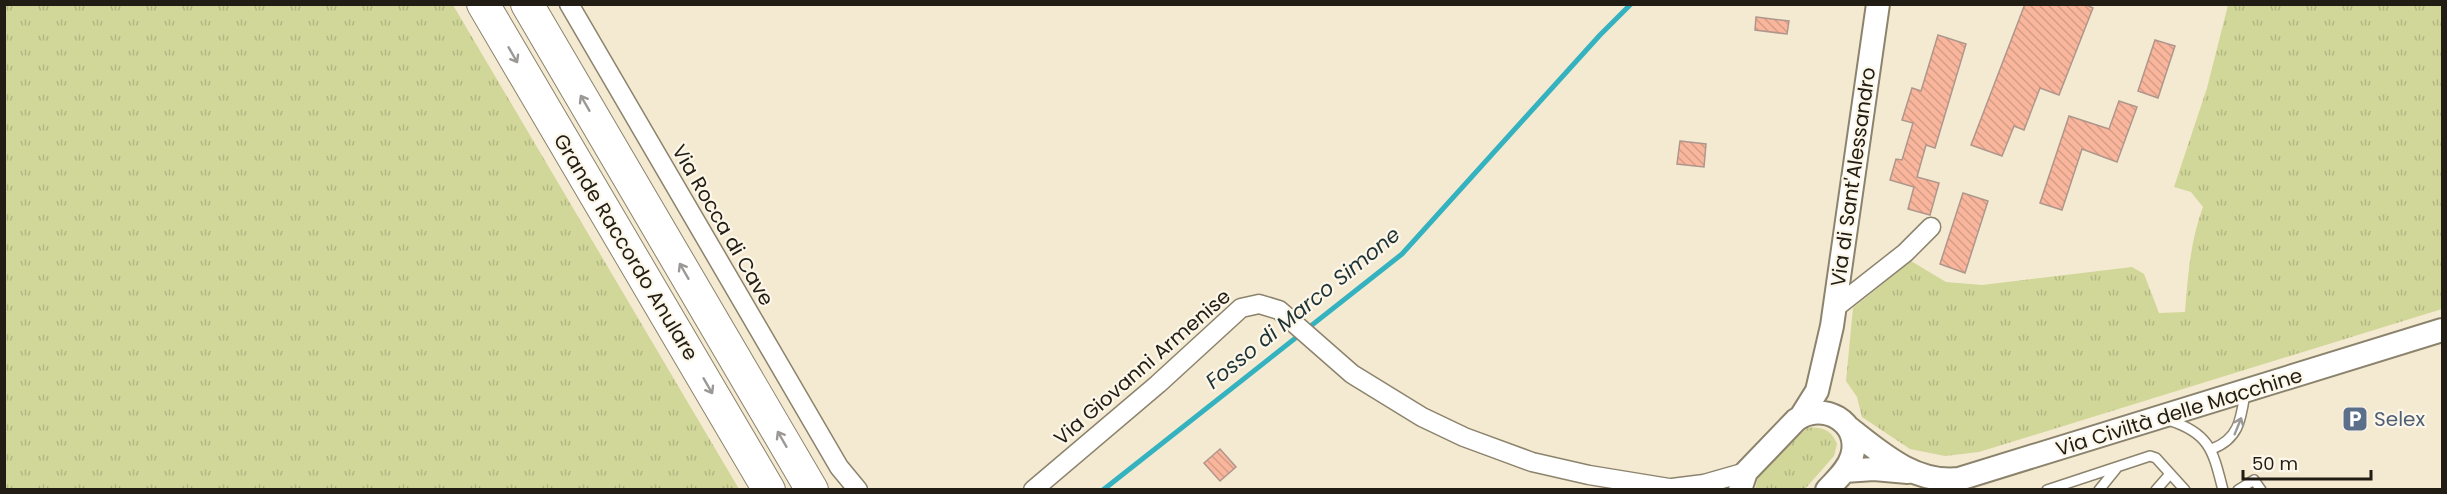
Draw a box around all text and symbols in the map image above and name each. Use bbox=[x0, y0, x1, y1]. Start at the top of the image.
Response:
one-way arrow bbox=[507, 46, 519, 63]
street label: Via di Sant'Alessandro bbox=[1824, 65, 1882, 289]
one-way arrow bbox=[578, 95, 590, 112]
street label: Grande Raccordo Anulare bbox=[547, 128, 705, 366]
street label: Via Rocca di Cave bbox=[665, 139, 781, 311]
water label: Fosso di Marco Simone bbox=[1199, 220, 1406, 395]
one-way arrow bbox=[677, 263, 689, 280]
street label: Via Giovanni Armenise bbox=[1048, 282, 1236, 452]
street label: Via Civiltà delle Macchine bbox=[2052, 361, 2306, 463]
one-way arrow bbox=[702, 377, 714, 394]
parking icon: Selex bbox=[2340, 404, 2370, 434]
place label: Selex bbox=[2374, 405, 2425, 433]
one-way arrow bbox=[2233, 417, 2244, 435]
one-way arrow bbox=[776, 431, 788, 448]
scale bar bbox=[2243, 443, 2370, 481]
text: 50 m bbox=[2252, 451, 2298, 476]

